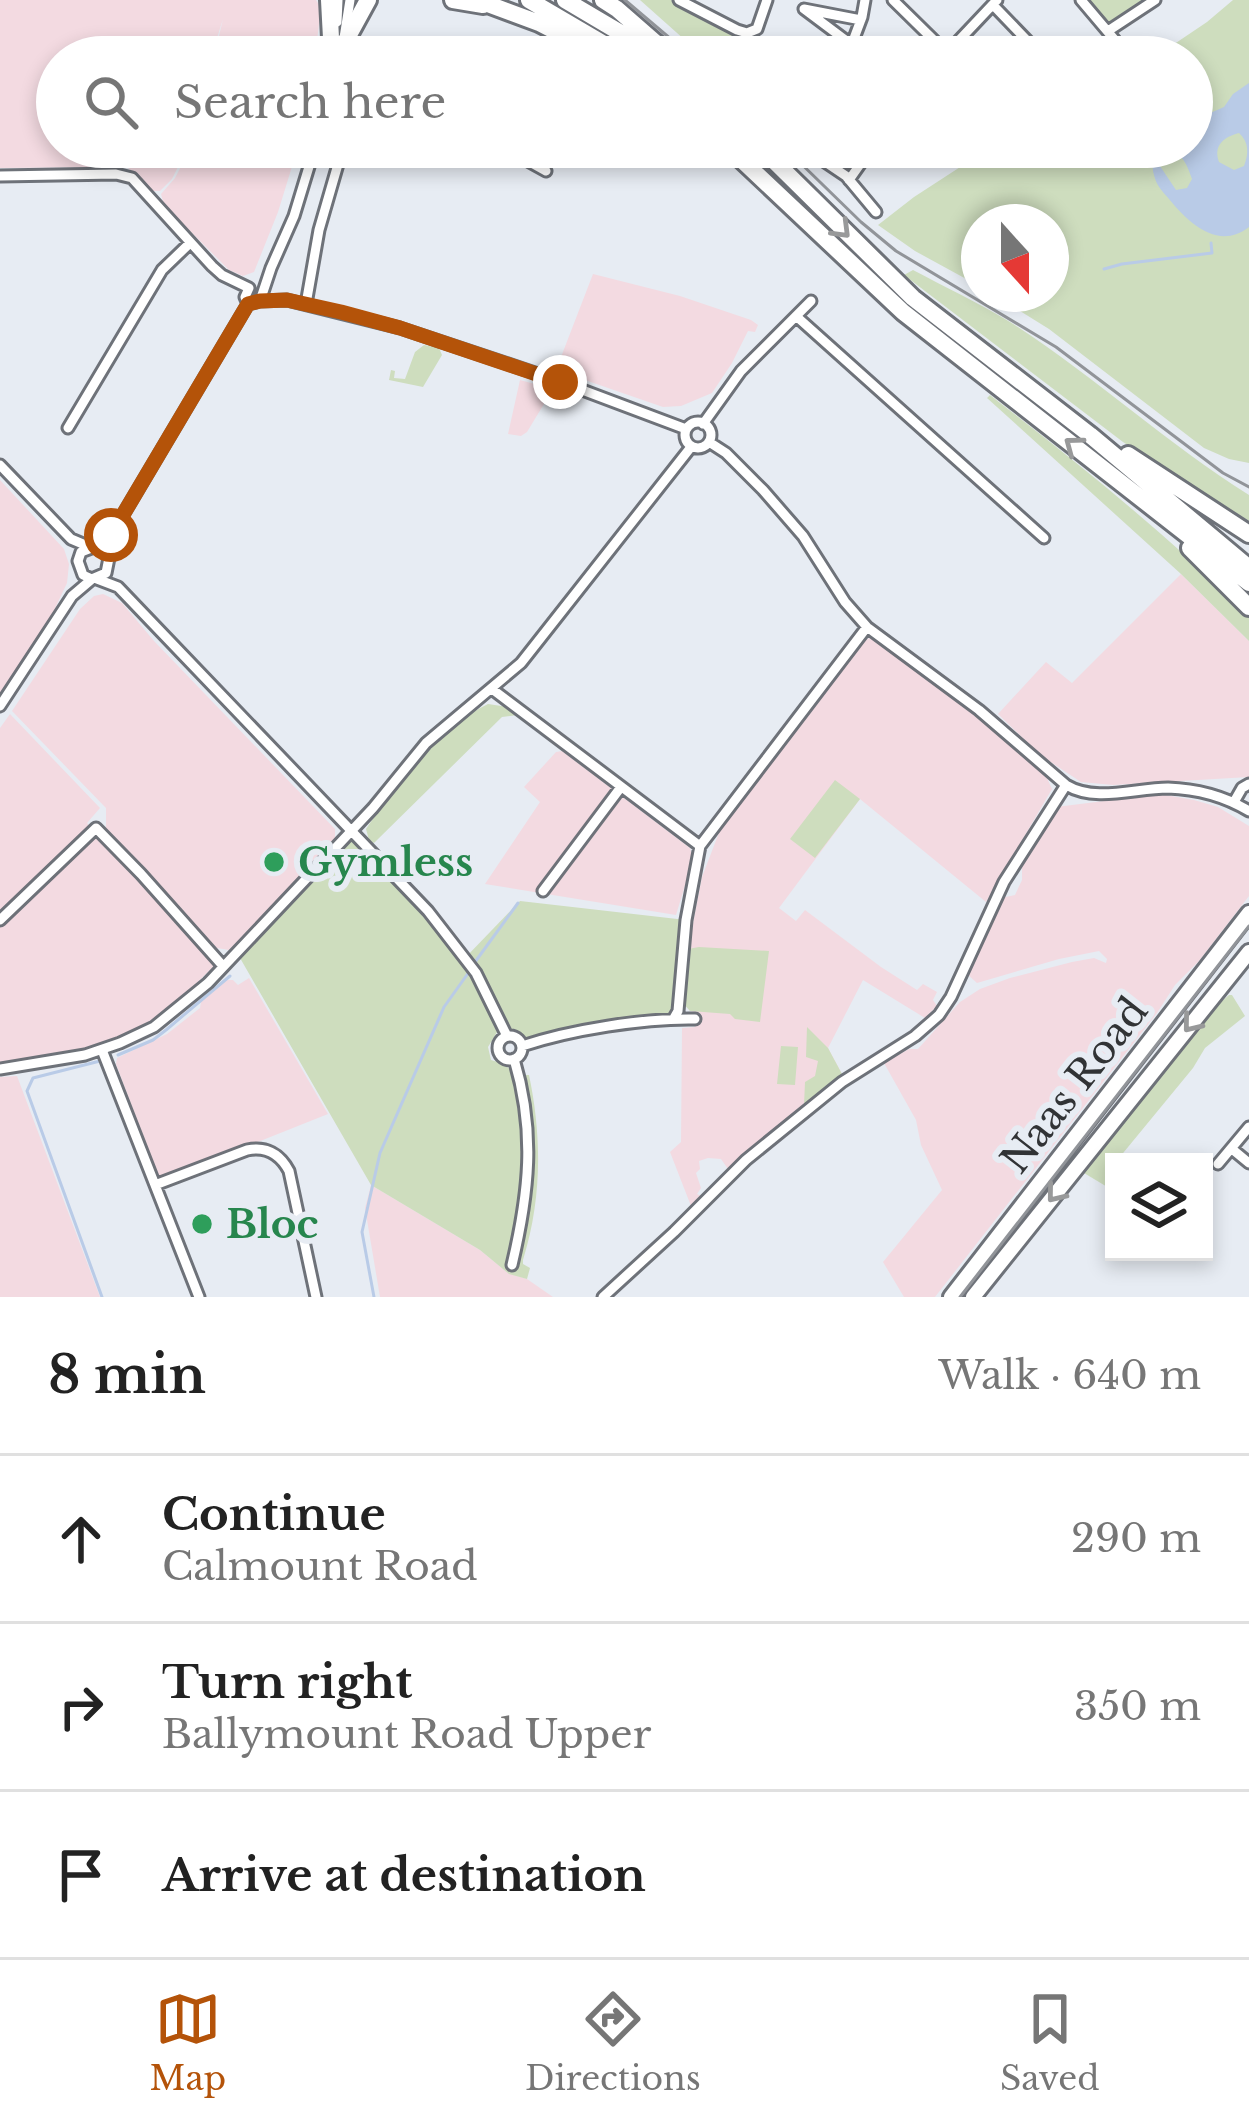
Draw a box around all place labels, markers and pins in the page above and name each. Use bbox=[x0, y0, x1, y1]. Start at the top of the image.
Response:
place label: Gymless bbox=[298, 838, 473, 887]
marker: Gymless bbox=[261, 849, 287, 875]
place label: Bloc bbox=[226, 1200, 318, 1249]
marker: Bloc bbox=[189, 1211, 215, 1237]

